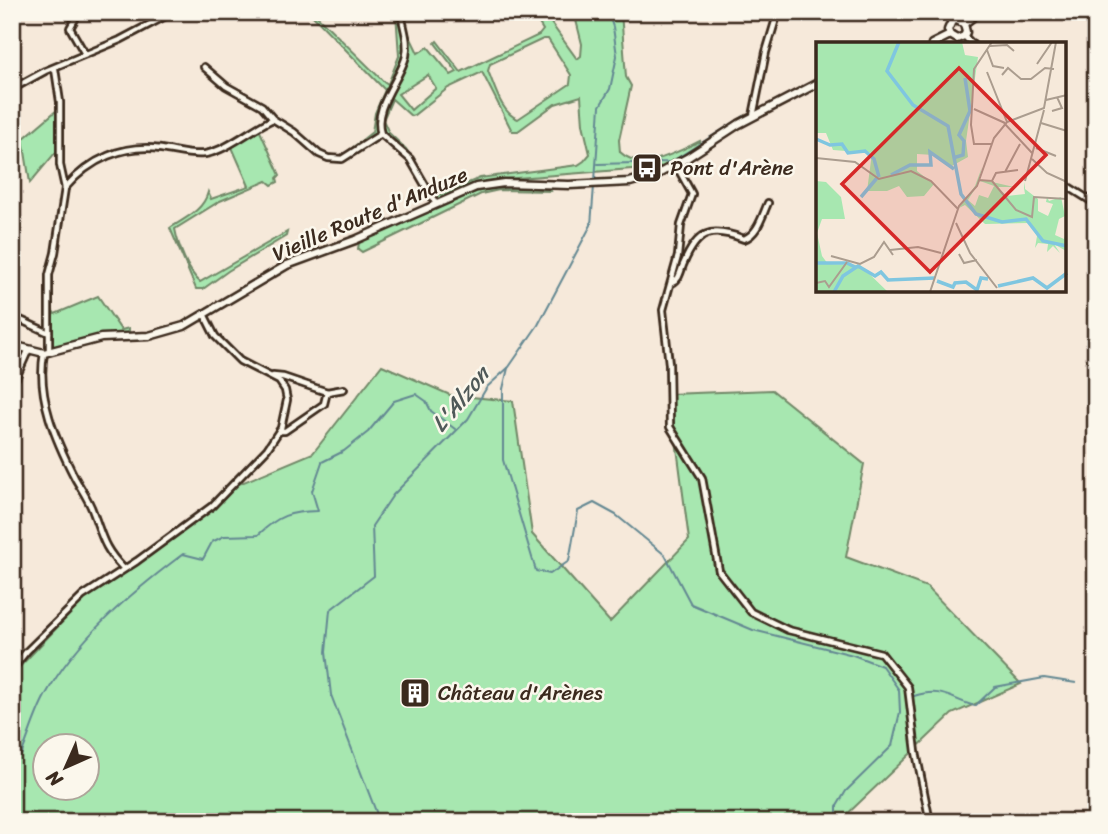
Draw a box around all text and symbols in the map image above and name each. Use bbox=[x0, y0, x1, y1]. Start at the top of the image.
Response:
inset map bbox=[816, 42, 1066, 292]
place label: Pont d'Arène bbox=[670, 149, 794, 187]
bus stop icon: Pont d'Arène bbox=[630, 151, 664, 185]
street label: Vieille Route d'Anduze bbox=[266, 155, 474, 272]
water label: L'Alzon bbox=[420, 355, 502, 442]
place label: Château d'Arènes bbox=[438, 674, 603, 712]
building icon: Château d'Arènes bbox=[398, 676, 432, 710]
north arrow bbox=[32, 732, 102, 802]
text: N bbox=[37, 762, 71, 796]

